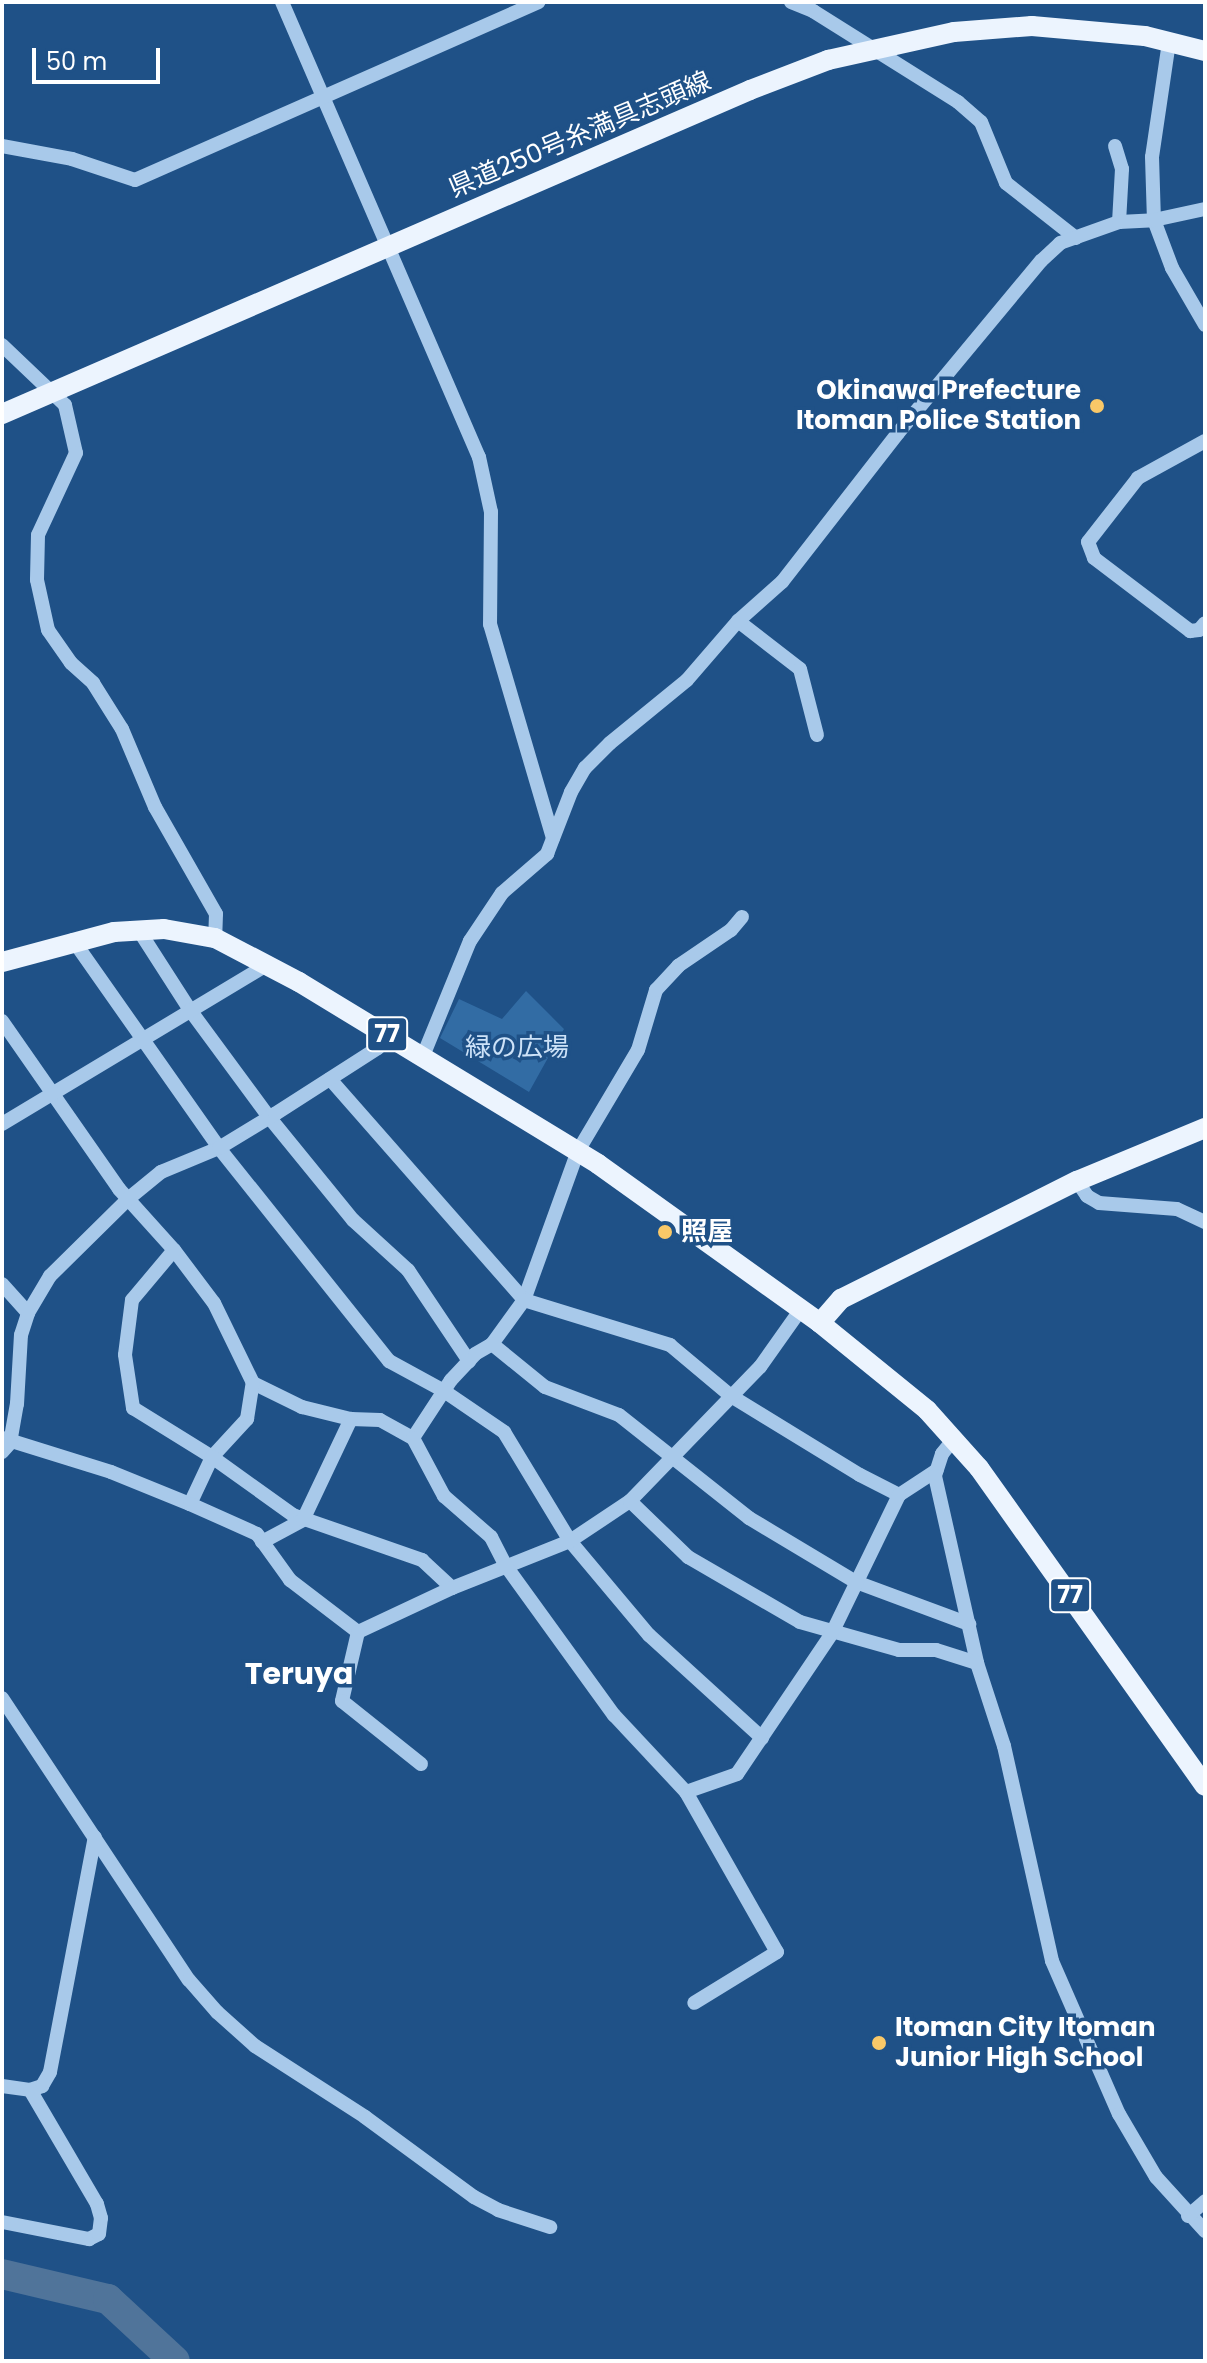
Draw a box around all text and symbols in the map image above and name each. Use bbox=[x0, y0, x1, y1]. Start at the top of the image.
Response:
scale bar bbox=[36, 32, 164, 82]
text: 50 m bbox=[46, 45, 107, 78]
street label: 県道250号糸満具志頭線 bbox=[444, 66, 716, 204]
place label: Okinawa Prefecture Itoman Police Station bbox=[796, 375, 1081, 436]
marker: Okinawa Prefecture Itoman Police Station bbox=[1088, 397, 1106, 415]
road number: 77 bbox=[365, 1014, 409, 1054]
park label: 緑の広場 bbox=[465, 1032, 569, 1064]
place label: 照屋 bbox=[681, 1216, 733, 1248]
marker: 照屋 bbox=[656, 1223, 674, 1241]
road number: 77 bbox=[1048, 1575, 1092, 1615]
district label: Teruya bbox=[245, 1656, 353, 1692]
place label: Itoman City Itoman Junior High School bbox=[895, 2012, 1155, 2074]
marker: Itoman City Itoman Junior High School bbox=[870, 2034, 888, 2052]

